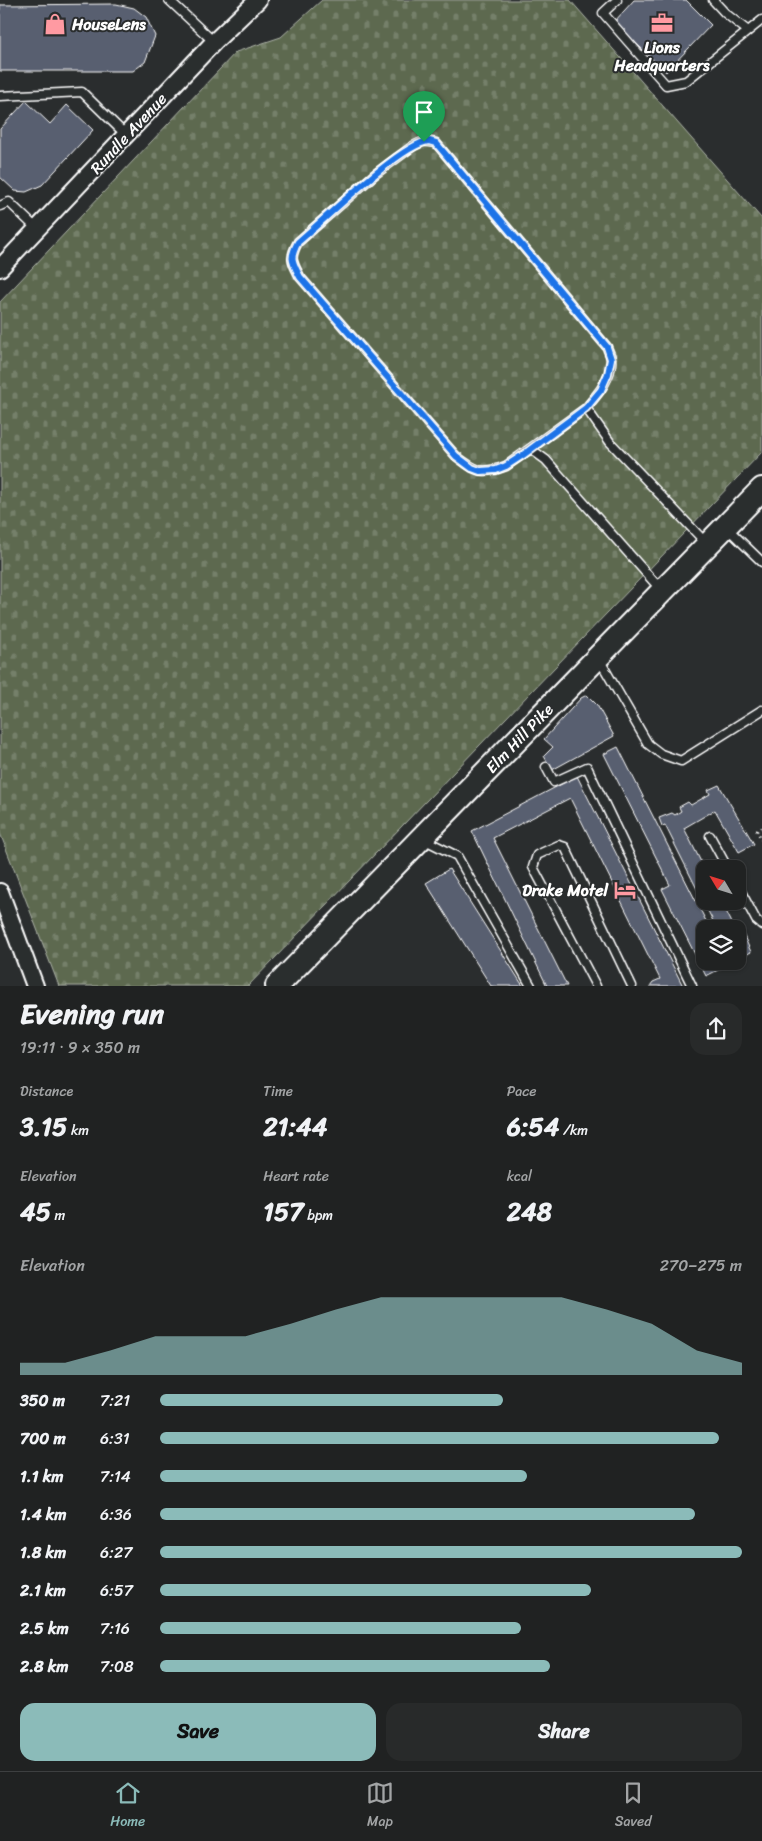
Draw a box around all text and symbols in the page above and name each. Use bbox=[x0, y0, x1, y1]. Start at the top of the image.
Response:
place label: HouseLens bbox=[71, 10, 146, 39]
office icon: Lions Headquarters bbox=[649, 10, 675, 36]
shop icon: HouseLens bbox=[42, 11, 68, 37]
place label: Lions Headquarters bbox=[613, 33, 710, 80]
street label: Rundle Avenue bbox=[83, 86, 174, 181]
pin bbox=[403, 91, 445, 142]
icon: arrive bbox=[410, 98, 438, 126]
street label: Elm Hill Pike bbox=[478, 696, 561, 780]
north arrow bbox=[696, 860, 746, 910]
map controls bbox=[696, 860, 746, 970]
place label: Drake Motel bbox=[522, 876, 609, 905]
hotel icon: Drake Motel bbox=[612, 877, 638, 903]
button: layers bbox=[696, 920, 746, 970]
text: Evening run bbox=[20, 989, 164, 1038]
button: share bbox=[690, 1003, 742, 1055]
text: 19:11 · 9 × 350 m bbox=[20, 1033, 140, 1062]
text: Distance bbox=[20, 1079, 73, 1104]
text: Time bbox=[263, 1079, 293, 1104]
text: Pace bbox=[507, 1079, 536, 1104]
text: 3.15 bbox=[20, 1104, 67, 1149]
text: 21:44 bbox=[263, 1104, 327, 1149]
text: 6:54 bbox=[507, 1104, 559, 1149]
text: km bbox=[67, 1118, 89, 1143]
text: /km bbox=[559, 1118, 588, 1143]
text: Elevation bbox=[20, 1164, 77, 1189]
text: Heart rate bbox=[263, 1164, 329, 1189]
text: kcal bbox=[507, 1164, 532, 1189]
text: 45 bbox=[20, 1189, 51, 1234]
text: 157 bbox=[263, 1189, 304, 1234]
text: 248 bbox=[507, 1189, 552, 1234]
text: m bbox=[51, 1203, 65, 1228]
text: bpm bbox=[304, 1203, 333, 1228]
text: Elevation bbox=[20, 1251, 85, 1280]
text: 270–275 m bbox=[660, 1251, 742, 1280]
text: 350 m bbox=[20, 1386, 65, 1415]
text: 7:21 bbox=[100, 1386, 130, 1415]
text: 700 m bbox=[20, 1424, 66, 1453]
text: 6:31 bbox=[100, 1424, 130, 1453]
text: 1.1 km bbox=[20, 1462, 64, 1491]
text: 7:14 bbox=[100, 1462, 131, 1491]
text: 1.4 km bbox=[20, 1500, 67, 1529]
text: 6:36 bbox=[100, 1500, 132, 1529]
text: 1.8 km bbox=[20, 1538, 66, 1567]
text: 6:27 bbox=[100, 1538, 132, 1567]
text: 2.1 km bbox=[20, 1576, 66, 1605]
text: 6:57 bbox=[100, 1576, 133, 1605]
text: 2.5 km bbox=[20, 1614, 69, 1643]
text: 7:16 bbox=[100, 1614, 130, 1643]
text: 2.8 km bbox=[20, 1652, 69, 1681]
text: 7:08 bbox=[100, 1652, 134, 1681]
button: Save bbox=[20, 1703, 376, 1761]
button: Share bbox=[386, 1703, 742, 1761]
tab: Home bbox=[110, 1779, 145, 1834]
tab: Map bbox=[366, 1779, 394, 1834]
tab: Saved bbox=[615, 1779, 652, 1834]

